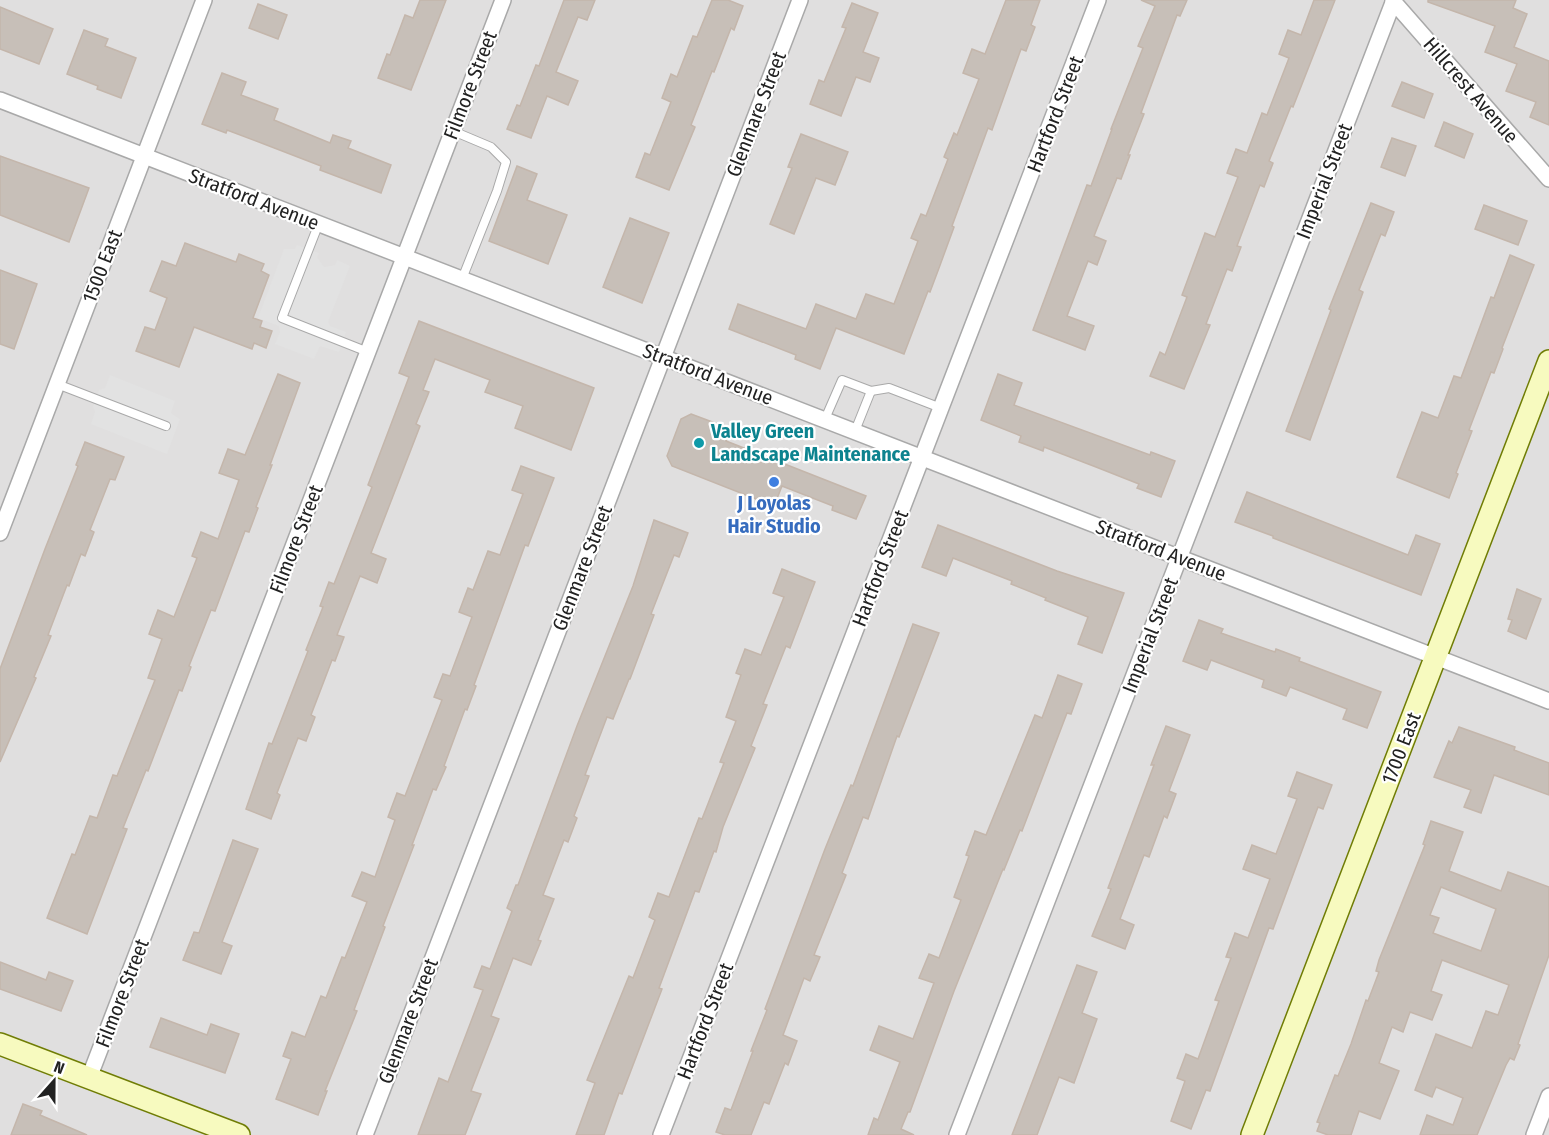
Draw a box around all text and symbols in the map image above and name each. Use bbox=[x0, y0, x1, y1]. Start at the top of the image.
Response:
street label: Filmore Street bbox=[438, 27, 502, 143]
street label: Hillcrest Avenue bbox=[1419, 32, 1523, 148]
street label: Glenmare Street bbox=[721, 47, 791, 180]
street label: Hartford Street bbox=[1022, 52, 1088, 176]
street label: Imperial Street bbox=[1291, 119, 1357, 242]
street label: Stratford Avenue bbox=[185, 163, 323, 235]
street label: 1500 East bbox=[77, 226, 127, 306]
street label: Stratford Avenue bbox=[639, 338, 777, 410]
place label: Valley Green Landscape Maintenance bbox=[710, 419, 910, 466]
marker: Valley Green Landscape Maintenance bbox=[692, 436, 706, 450]
marker: J Loyolas Hair Studio bbox=[767, 475, 781, 489]
street label: Filmore Street bbox=[264, 481, 328, 597]
place label: J Loyolas Hair Studio bbox=[727, 491, 821, 538]
street label: Glenmare Street bbox=[547, 501, 617, 634]
street label: Hartford Street bbox=[847, 506, 913, 630]
street label: Stratford Avenue bbox=[1092, 514, 1230, 586]
street label: Imperial Street bbox=[1117, 573, 1183, 696]
street label: 1700 East bbox=[1376, 708, 1426, 787]
street label: Filmore Street bbox=[90, 935, 154, 1051]
street label: Glenmare Street bbox=[373, 954, 443, 1087]
street label: Hartford Street bbox=[672, 959, 738, 1083]
north arrow bbox=[24, 1051, 84, 1111]
text: N bbox=[51, 1057, 67, 1078]

